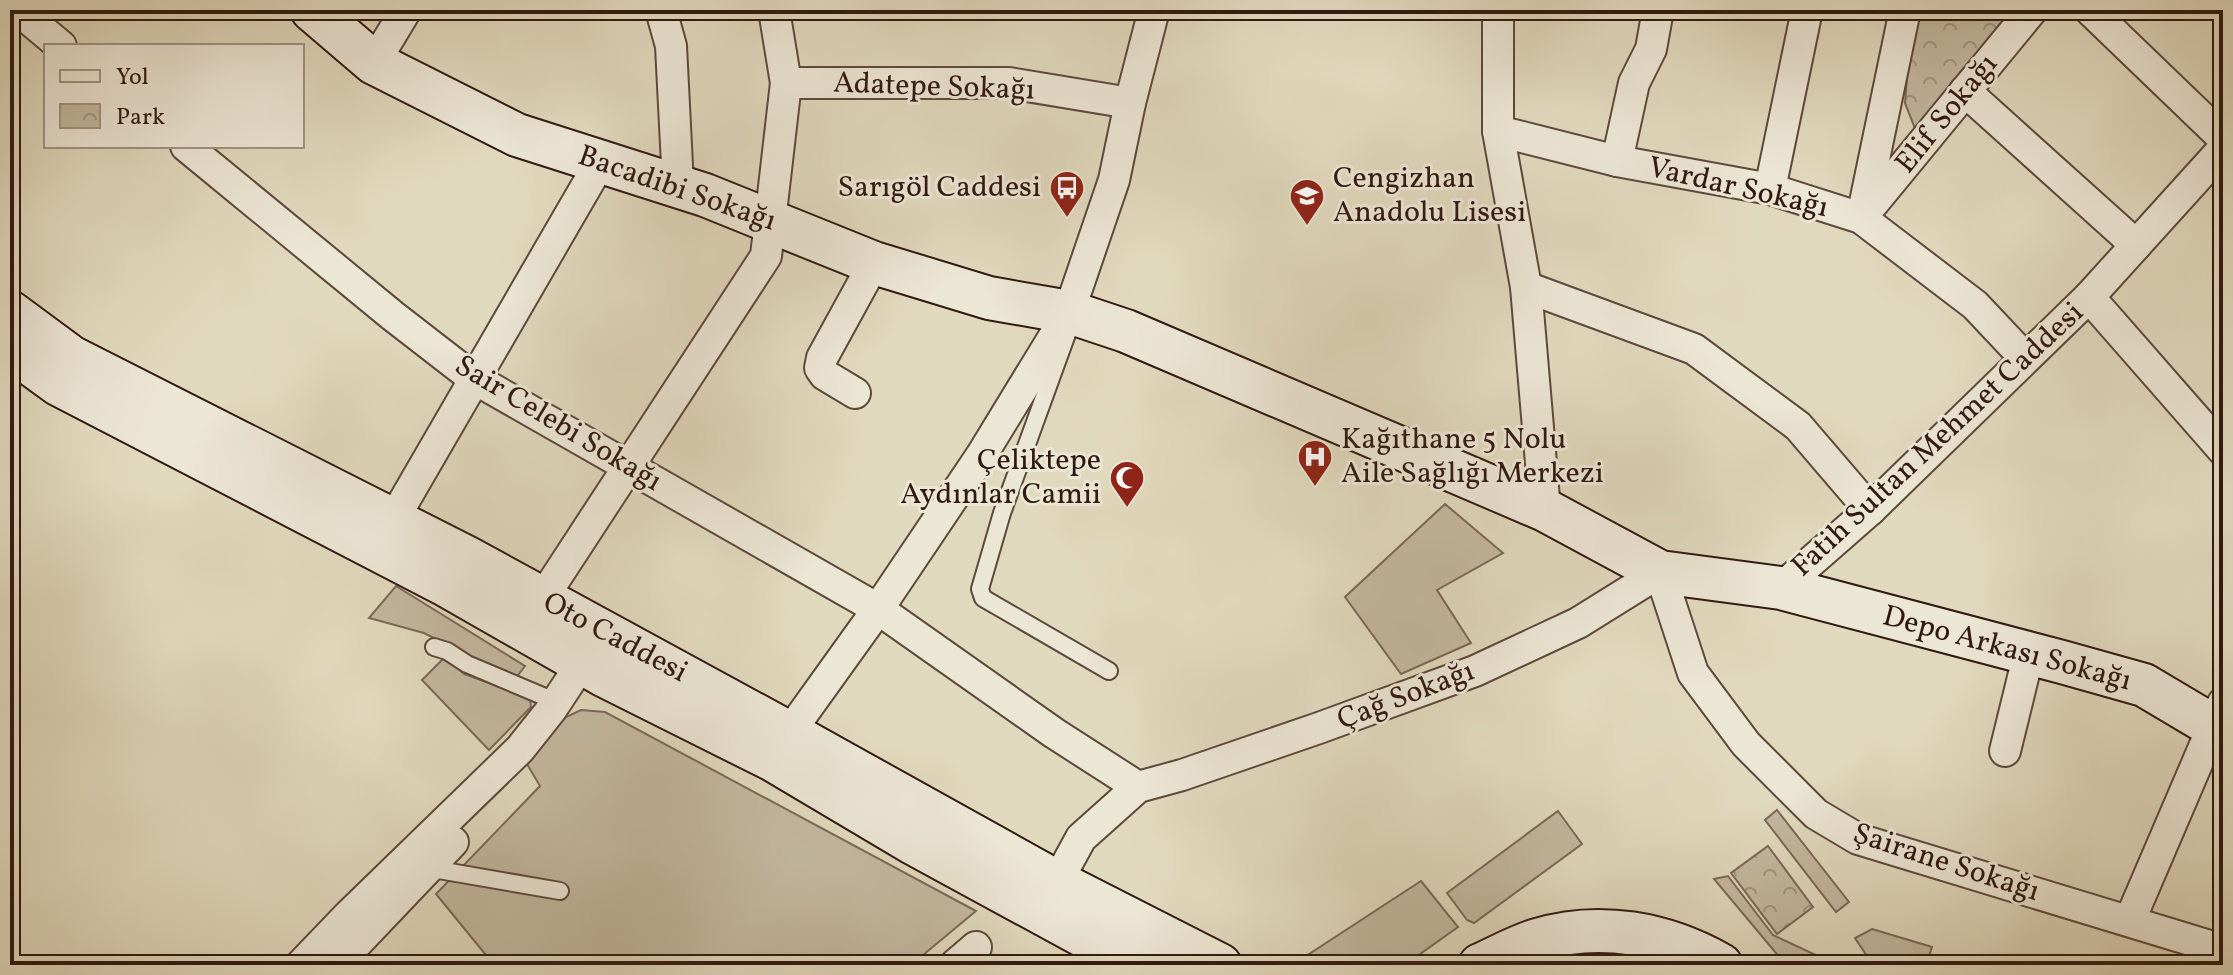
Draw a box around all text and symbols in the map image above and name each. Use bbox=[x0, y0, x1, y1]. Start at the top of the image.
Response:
legend bbox=[44, 44, 304, 148]
street label: Elif Sokağı bbox=[1886, 45, 2008, 183]
text: Yol bbox=[116, 61, 149, 95]
street label: Adatepe Sokağı bbox=[832, 62, 1036, 112]
text: Park bbox=[116, 101, 165, 135]
street label: Bacadibi Sokağı bbox=[572, 135, 782, 243]
street label: Vardar Sokağı bbox=[1644, 147, 1832, 229]
place label: Cengizhan Anadolu Lisesi bbox=[1333, 158, 1526, 234]
place label: Sarıgöl Caddesi bbox=[837, 167, 1041, 209]
bus stop icon: Sarıgöl Caddesi bbox=[1048, 169, 1086, 219]
school or university icon: Cengizhan Anadolu Lisesi bbox=[1288, 177, 1326, 227]
street label: Fatih Sultan Mehmet Caddesi bbox=[1782, 293, 2094, 587]
street label: Sair Celebi Sokağı bbox=[446, 345, 670, 503]
place label: Kağıthane 5 Nolu Aile Sağlığı Merkezi bbox=[1341, 419, 1604, 495]
hospital icon: Kağıthane 5 Nolu Aile Sağlığı Merkezi bbox=[1296, 438, 1334, 488]
place label: Çeliktepe Aydınlar Camii bbox=[900, 440, 1101, 516]
mosque icon: Çeliktepe Aydınlar Camii bbox=[1108, 459, 1146, 509]
street label: Oto Caddesi bbox=[535, 582, 695, 694]
street label: Depo Arkası Sokağı bbox=[1878, 596, 2136, 702]
street label: Çağ Sokağı bbox=[1331, 651, 1481, 741]
street label: Şairane Sokağı bbox=[1847, 813, 2045, 913]

